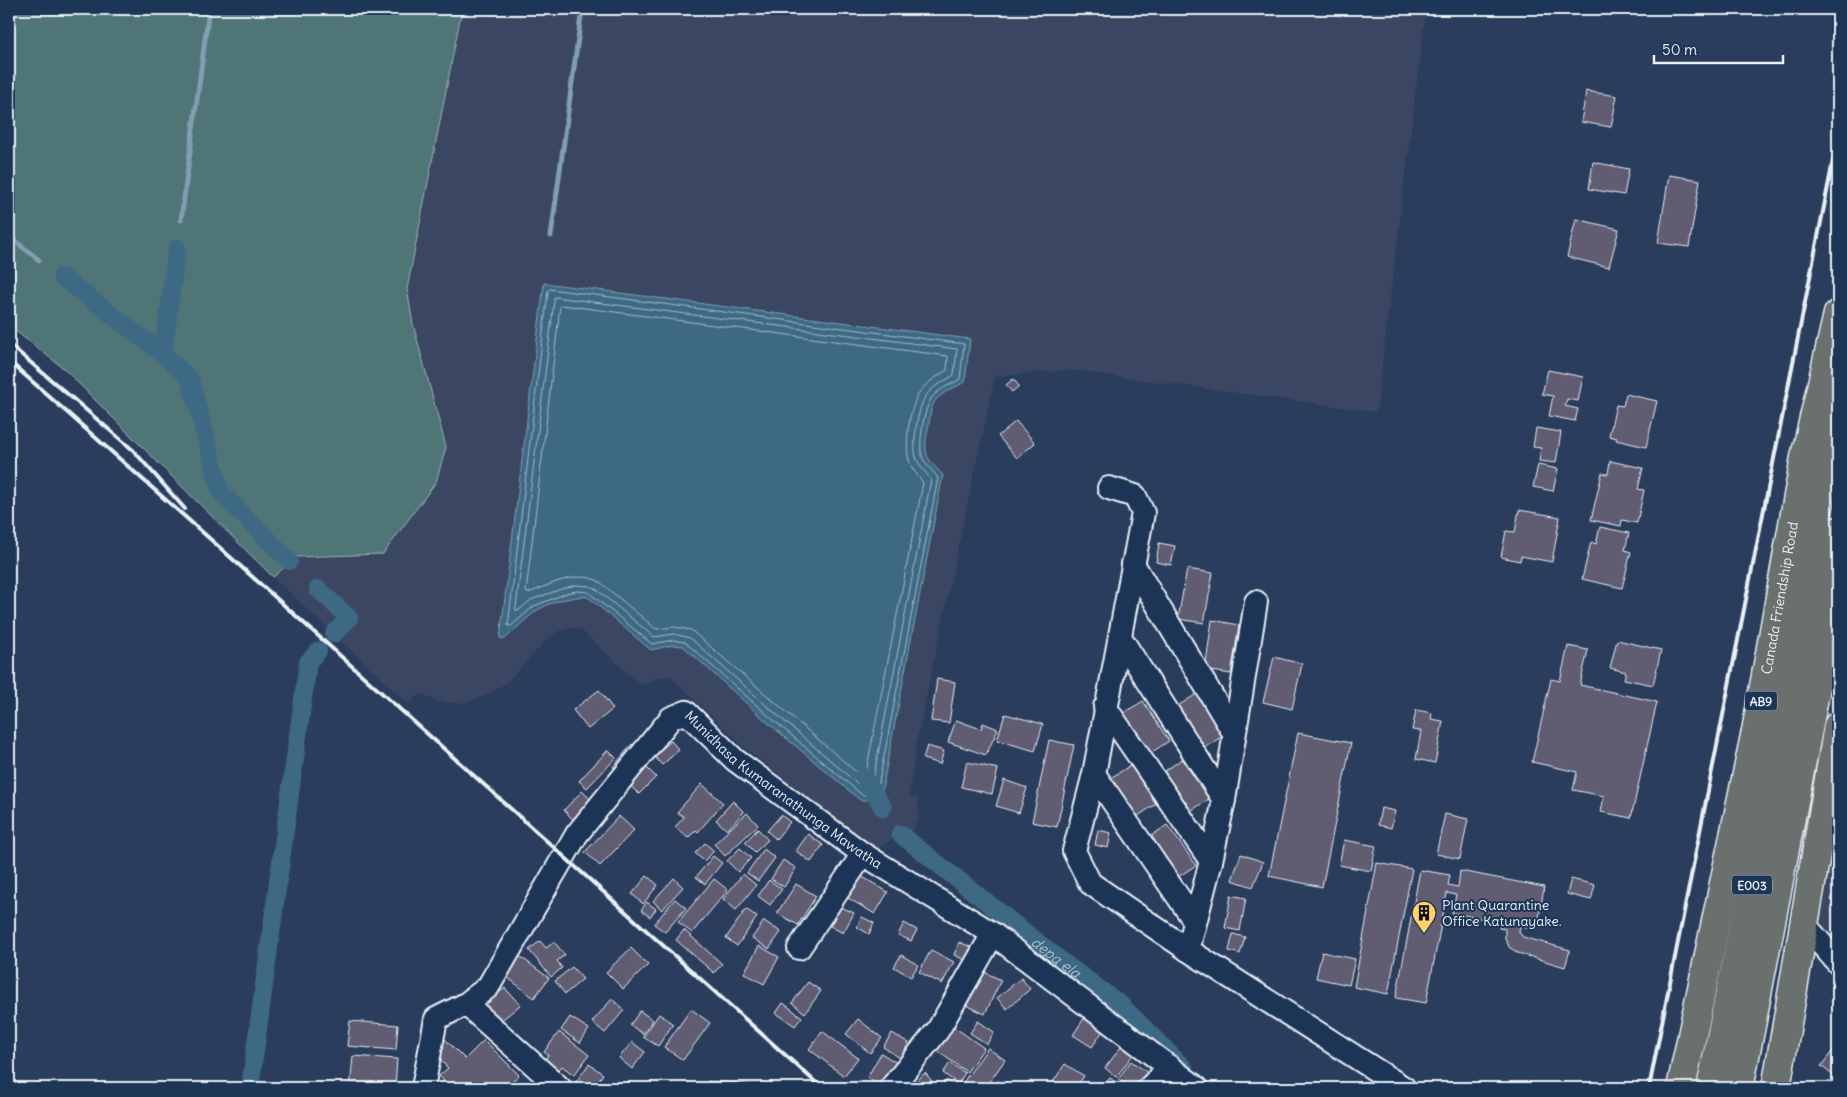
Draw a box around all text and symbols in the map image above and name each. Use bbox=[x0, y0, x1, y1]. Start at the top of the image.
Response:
scale bar bbox=[1654, 32, 1783, 64]
text: 50 m bbox=[1662, 40, 1697, 59]
street label: Canada Friendship Road bbox=[1757, 520, 1802, 676]
road number: AB9 bbox=[1745, 691, 1777, 710]
street label: Munidhasa Kumaranathunga Mawatha bbox=[681, 707, 886, 873]
road number: E003 bbox=[1732, 876, 1772, 894]
place label: Plant Quarantine Office Katunayake. bbox=[1442, 896, 1562, 930]
building icon: Plant Quarantine Office Katunayake. bbox=[1411, 900, 1437, 934]
water label: depa ela bbox=[1028, 932, 1086, 983]

